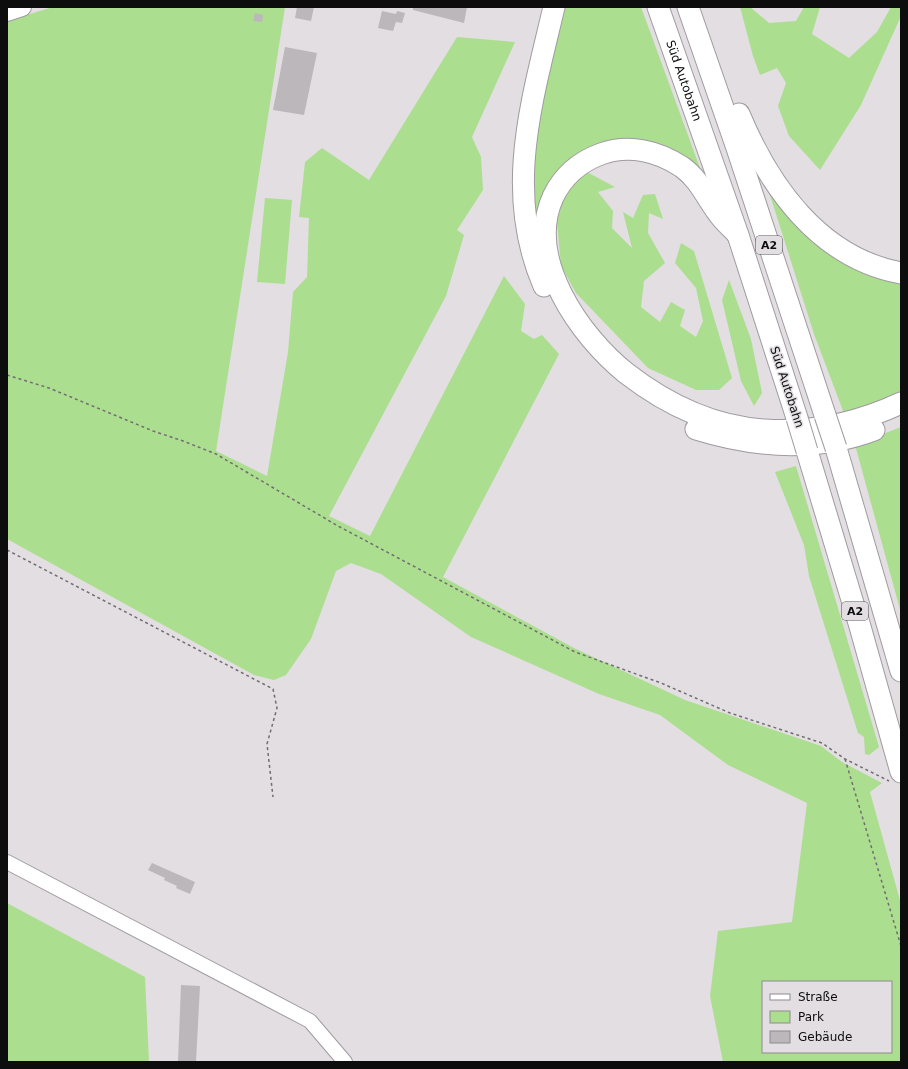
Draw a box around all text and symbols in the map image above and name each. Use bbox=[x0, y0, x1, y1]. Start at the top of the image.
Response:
street label: Süd Autobahn bbox=[663, 38, 704, 123]
road number: A2 bbox=[756, 236, 782, 254]
street label: Süd Autobahn bbox=[767, 345, 807, 429]
road number: A2 bbox=[842, 602, 868, 620]
legend bbox=[762, 981, 892, 1053]
text: Straße bbox=[798, 990, 838, 1004]
text: Park bbox=[798, 1010, 824, 1024]
text: Gebäude bbox=[798, 1030, 852, 1044]

